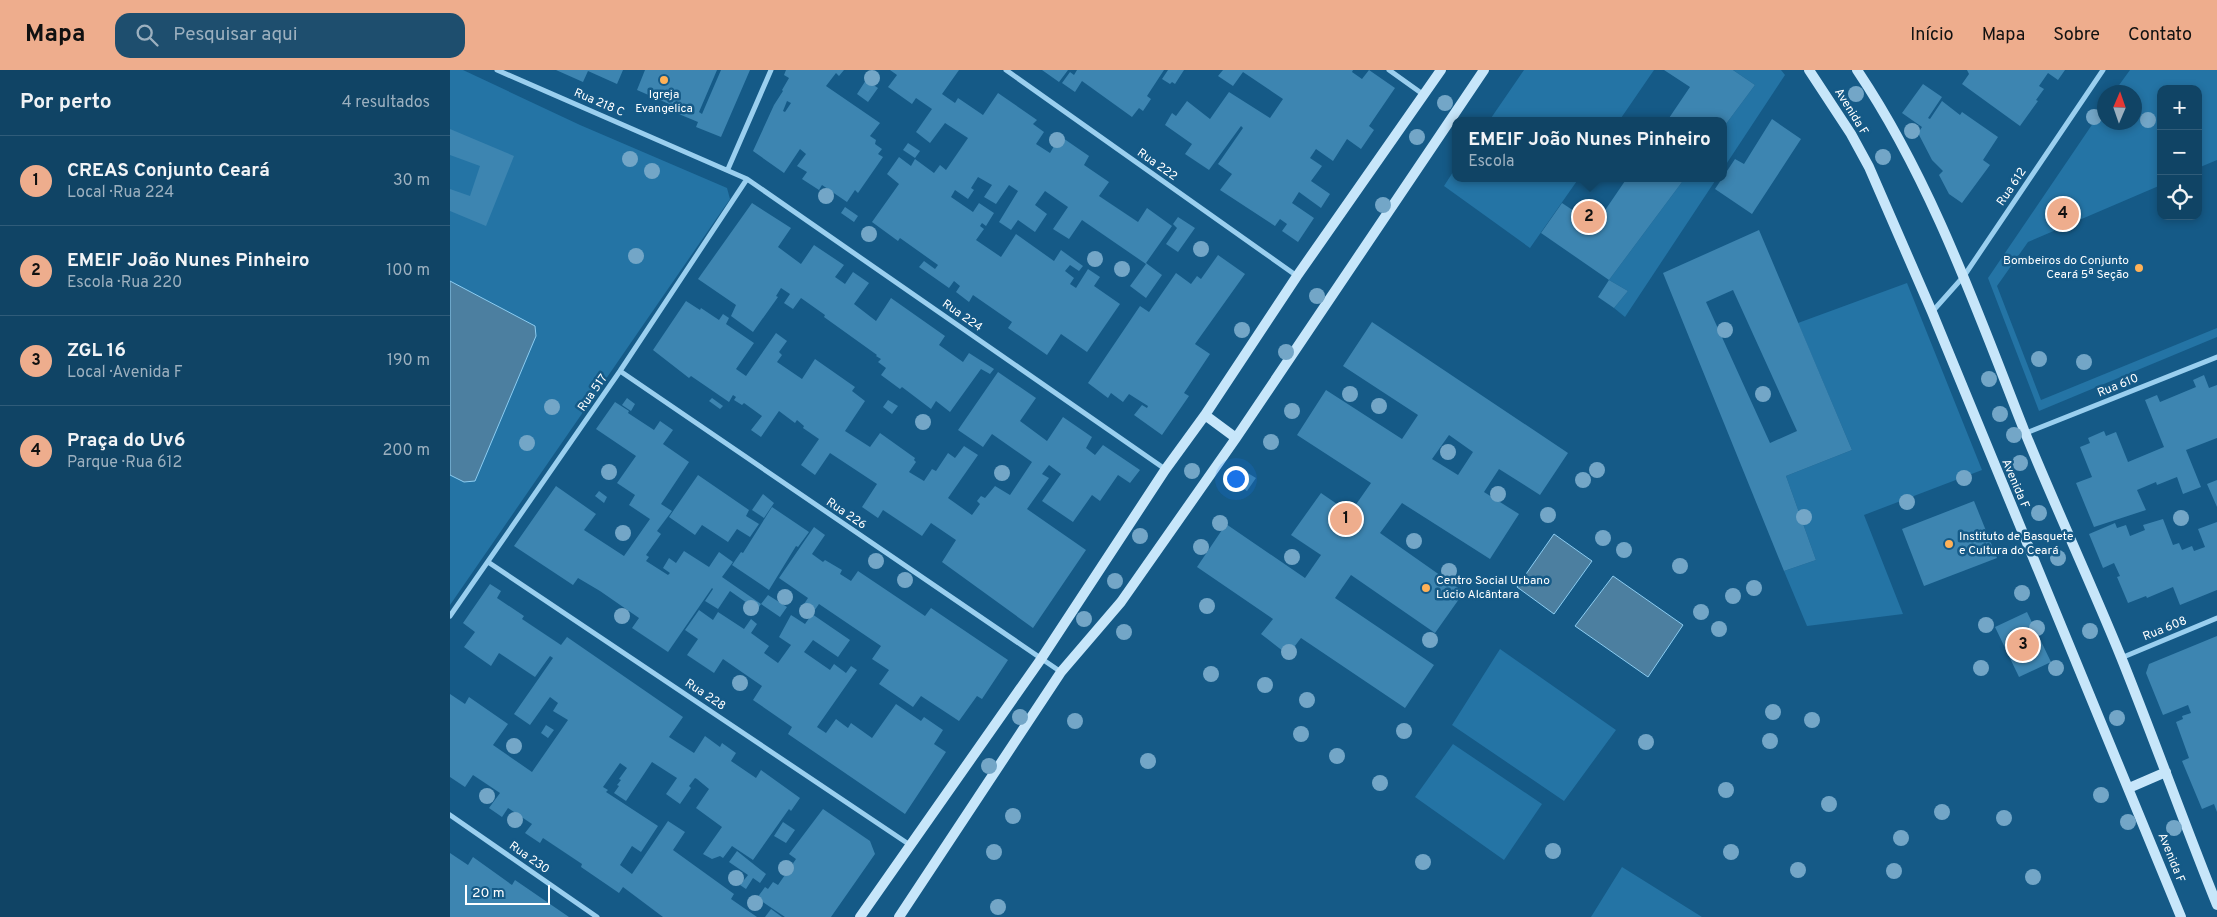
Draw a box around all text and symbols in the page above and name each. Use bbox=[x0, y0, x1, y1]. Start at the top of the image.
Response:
search box bbox=[115, 13, 465, 58]
text: Mapa bbox=[25, 20, 85, 50]
icon: search bbox=[133, 21, 161, 49]
text: Pesquisar aqui bbox=[173, 23, 298, 47]
text: Início bbox=[1910, 24, 1954, 47]
text: Mapa bbox=[1982, 24, 2025, 47]
text: Sobre bbox=[2053, 24, 2100, 47]
text: Contato bbox=[2128, 24, 2192, 47]
marker: Igreja Evangelica bbox=[658, 74, 670, 86]
street label: Rua 218 C bbox=[571, 85, 627, 121]
street label: Avenida F bbox=[1830, 85, 1872, 139]
north arrow bbox=[2097, 85, 2142, 130]
map controls bbox=[2157, 85, 2202, 220]
button: + bbox=[2157, 85, 2202, 130]
place label: Igreja Evangelica bbox=[635, 87, 693, 117]
text: Por perto bbox=[20, 89, 112, 116]
text: 4 resultados bbox=[342, 93, 430, 113]
popup bbox=[1452, 117, 1727, 182]
text: EMEIF João Nunes Pinheiro bbox=[1468, 128, 1711, 152]
button: − bbox=[2157, 130, 2202, 175]
street label: Rua 222 bbox=[1134, 145, 1180, 185]
text: Escola bbox=[1468, 152, 1515, 172]
text: CREAS Conjunto Ceará bbox=[67, 159, 270, 183]
street label: Rua 612 bbox=[1993, 165, 2031, 209]
text: 1 bbox=[33, 171, 39, 191]
text: 30 m bbox=[393, 171, 430, 191]
button: locate bbox=[2157, 175, 2202, 220]
text: Local · Rua 224 bbox=[67, 183, 174, 203]
pin: 4 bbox=[2047, 195, 2079, 233]
pin: 2 bbox=[1573, 198, 1605, 236]
text: EMEIF João Nunes Pinheiro bbox=[67, 249, 310, 273]
place label: Bombeiros do Conjunto Ceará 5ª Seção bbox=[2003, 253, 2129, 283]
text: 2 bbox=[31, 261, 41, 281]
text: 100 m bbox=[386, 261, 430, 281]
marker: Bombeiros do Conjunto Ceará 5ª Seção bbox=[2133, 262, 2145, 274]
text: Escola · Rua 220 bbox=[67, 273, 182, 293]
street label: Rua 224 bbox=[939, 296, 985, 336]
text: ZGL 16 bbox=[67, 339, 126, 363]
text: 3 bbox=[31, 351, 41, 371]
text: 190 m bbox=[387, 351, 430, 371]
text: Local · Avenida F bbox=[67, 363, 183, 383]
street label: Rua 517 bbox=[574, 371, 612, 415]
street label: Rua 610 bbox=[2095, 371, 2141, 401]
text: Praça do Uv6 bbox=[67, 429, 185, 453]
text: 4 bbox=[31, 441, 41, 461]
text: 200 m bbox=[382, 441, 430, 461]
text: Parque · Rua 612 bbox=[67, 453, 182, 473]
street label: Avenida F bbox=[1997, 457, 2033, 512]
your location bbox=[1223, 466, 1249, 492]
street label: Rua 226 bbox=[823, 495, 869, 533]
pin: 1 bbox=[1330, 500, 1362, 538]
place label: Instituto de Basquete e Cultura do Ceará bbox=[1959, 529, 2073, 559]
marker: Instituto de Basquete e Cultura do Ceará bbox=[1943, 538, 1955, 550]
place label: Centro Social Urbano Lúcio Alcântara bbox=[1436, 573, 1550, 603]
marker: Centro Social Urbano Lúcio Alcântara bbox=[1420, 582, 1432, 594]
street label: Rua 608 bbox=[2141, 613, 2189, 645]
pin: 3 bbox=[2007, 626, 2039, 664]
street label: Rua 228 bbox=[682, 676, 728, 714]
street label: Avenida F bbox=[2154, 831, 2188, 886]
street label: Rua 230 bbox=[506, 838, 552, 878]
scale bar bbox=[465, 882, 550, 905]
text: 20 m bbox=[472, 885, 505, 902]

